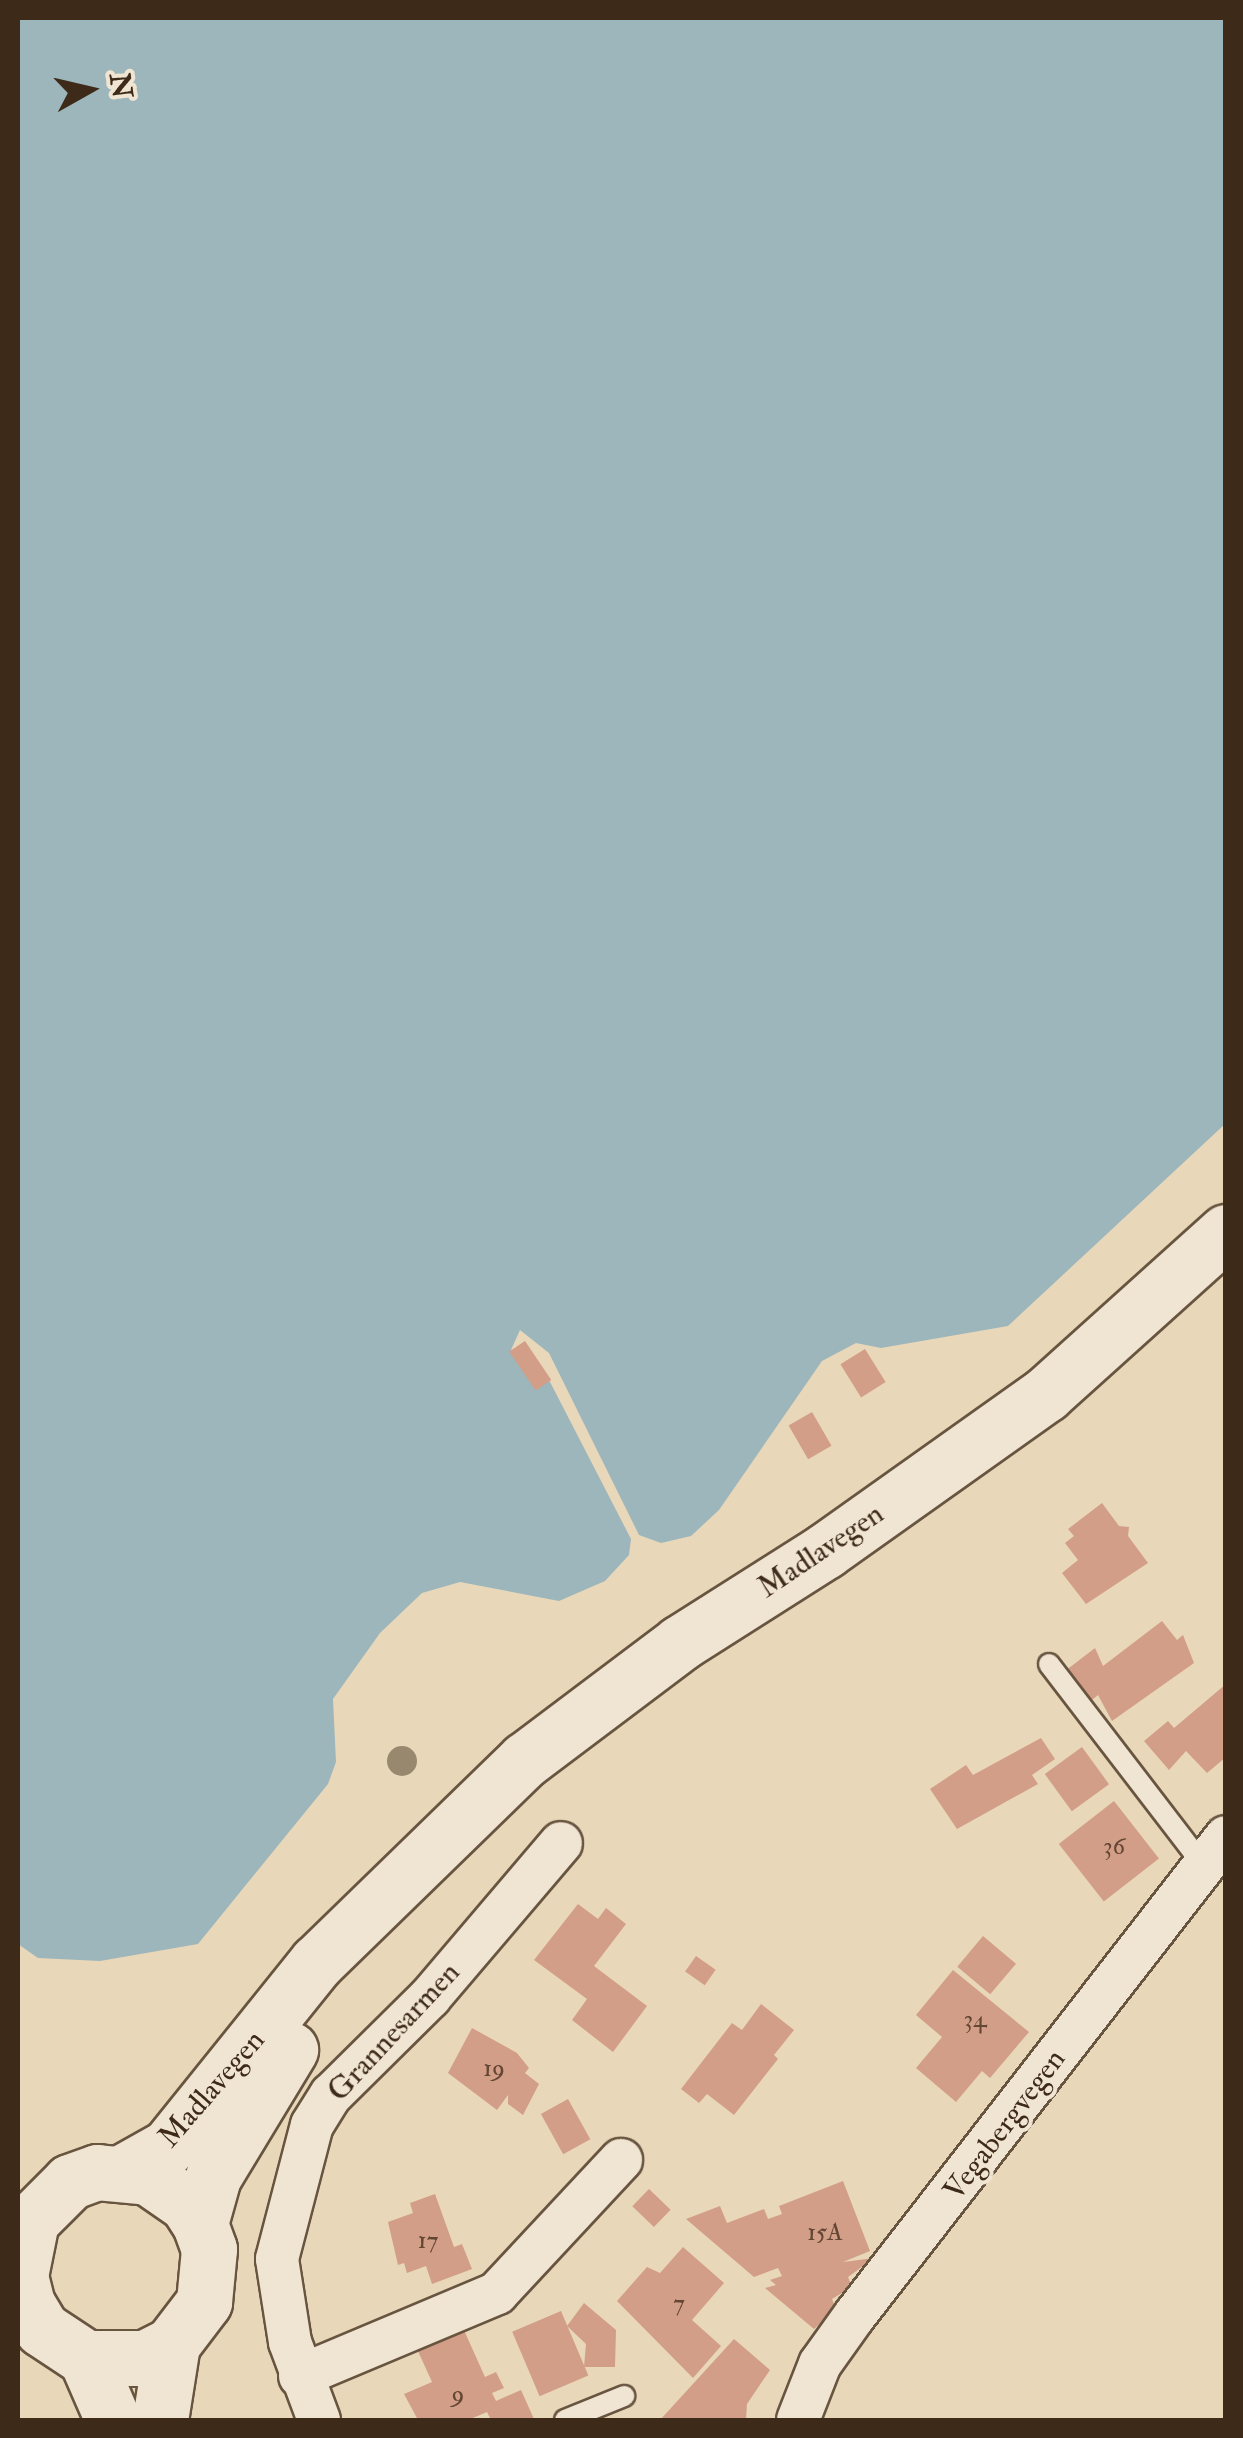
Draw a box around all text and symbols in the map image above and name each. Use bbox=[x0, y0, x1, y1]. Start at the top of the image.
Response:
north arrow bbox=[40, 40, 140, 140]
text: N bbox=[101, 71, 139, 101]
street label: Madlavegen bbox=[751, 1496, 891, 1606]
house number: 36 bbox=[1103, 1832, 1125, 1862]
street label: Grannesarmen bbox=[320, 1955, 468, 2109]
house number: 34 bbox=[964, 2005, 986, 2035]
street label: Madlavegen bbox=[151, 2023, 273, 2155]
street label: Vegabergvegen bbox=[936, 2042, 1074, 2208]
house number: 19 bbox=[483, 2054, 505, 2084]
house number: 15A bbox=[807, 2218, 843, 2248]
house number: 17 bbox=[418, 2226, 438, 2256]
house number: 7 bbox=[673, 2289, 685, 2319]
house number: 9 bbox=[452, 2380, 464, 2410]

